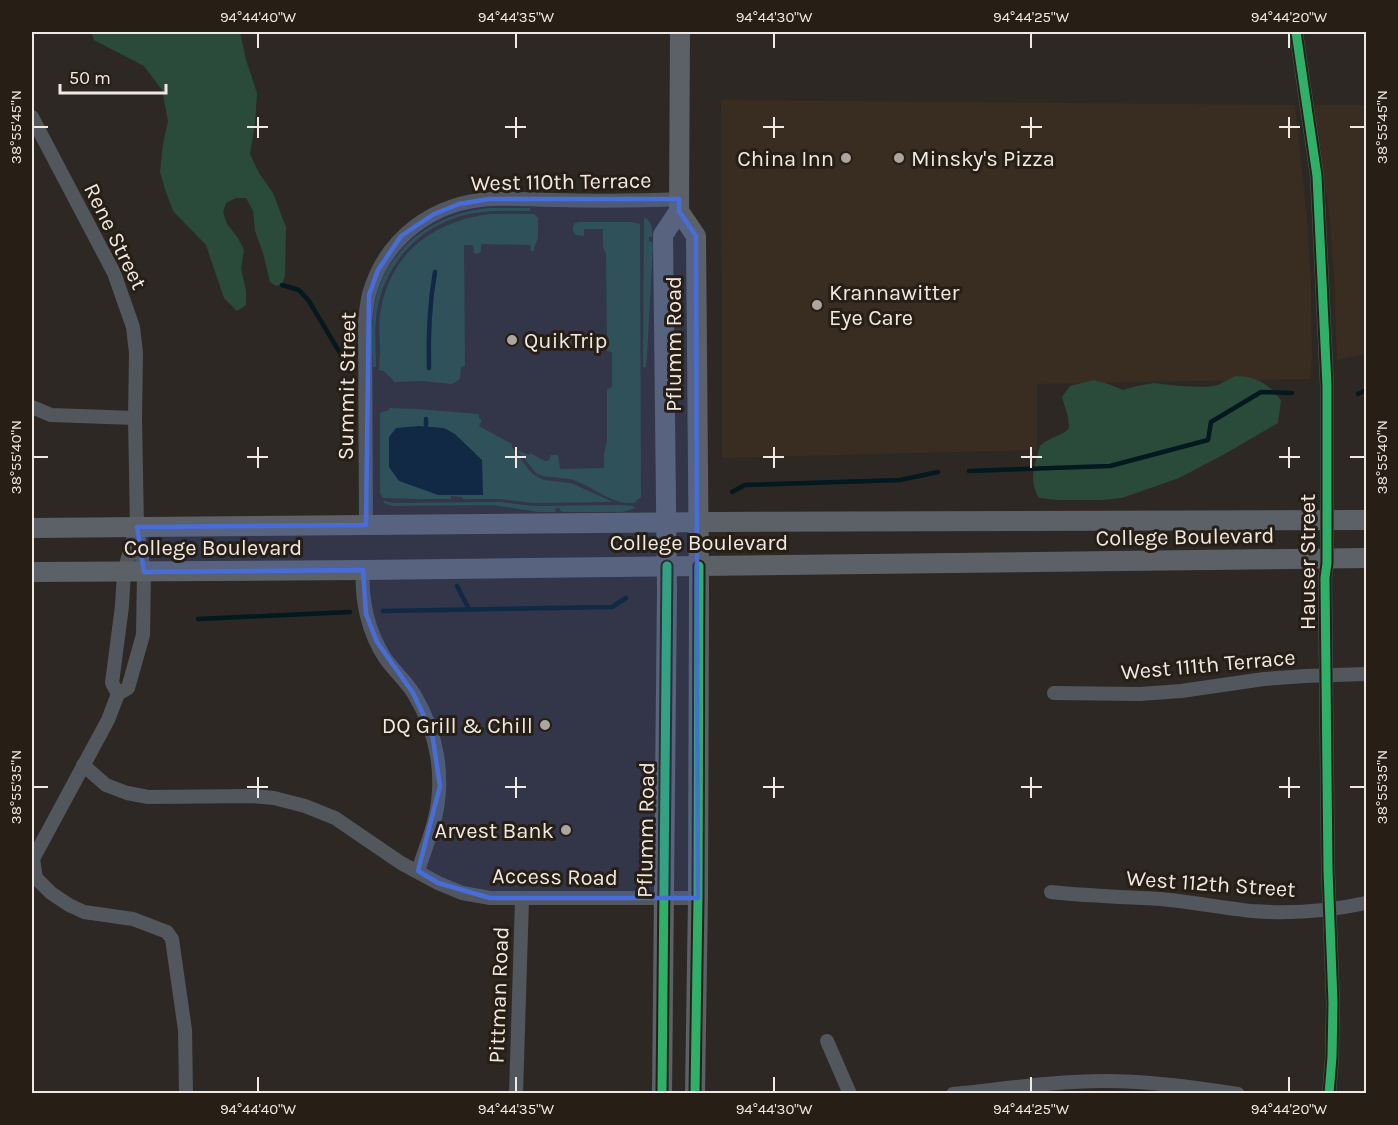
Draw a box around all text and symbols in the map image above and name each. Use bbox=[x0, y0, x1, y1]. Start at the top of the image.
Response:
text: 94°44'40"W bbox=[220, 8, 297, 26]
text: 94°44'35"W bbox=[478, 8, 555, 26]
text: 94°44'30"W bbox=[736, 8, 813, 26]
text: 94°44'25"W bbox=[993, 8, 1070, 26]
text: 94°44'20"W bbox=[1251, 8, 1328, 26]
scale bar bbox=[60, 57, 166, 95]
text: 50 m bbox=[69, 67, 111, 89]
text: 38°55'45"N bbox=[7, 90, 25, 164]
text: 38°55'45"N bbox=[1373, 90, 1391, 164]
place label: China Inn bbox=[737, 146, 834, 172]
place label: Minsky's Pizza bbox=[911, 146, 1055, 172]
marker: China Inn bbox=[839, 151, 853, 165]
marker: Minsky's Pizza bbox=[892, 151, 906, 165]
street label: West 110th Terrace bbox=[470, 167, 652, 197]
street label: Rene Street bbox=[78, 179, 152, 294]
street label: Pflumm Road bbox=[661, 276, 687, 412]
place label: Krannawitter Eye Care bbox=[829, 280, 959, 331]
marker: Krannawitter Eye Care bbox=[810, 298, 824, 312]
street label: Summit Street bbox=[333, 312, 361, 460]
place label: QuikTrip bbox=[524, 328, 607, 354]
marker: QuikTrip bbox=[505, 333, 519, 347]
text: 38°55'40"N bbox=[7, 420, 25, 494]
text: 38°55'40"N bbox=[1373, 420, 1391, 494]
street label: Hauser Street bbox=[1295, 494, 1321, 630]
street label: College Boulevard bbox=[1095, 522, 1275, 552]
street label: College Boulevard bbox=[610, 530, 788, 556]
street label: College Boulevard bbox=[124, 535, 302, 561]
street label: West 111th Terrace bbox=[1120, 644, 1297, 686]
place label: DQ Grill & Chill bbox=[382, 713, 533, 739]
marker: DQ Grill & Chill bbox=[538, 718, 552, 732]
text: 38°55'35"N bbox=[7, 750, 25, 824]
text: 38°55'35"N bbox=[1373, 750, 1391, 824]
street label: Pflumm Road bbox=[632, 762, 660, 898]
place label: Arvest Bank bbox=[435, 818, 554, 844]
marker: Arvest Bank bbox=[559, 823, 573, 837]
street label: Access Road bbox=[492, 863, 618, 891]
street label: West 112th Street bbox=[1125, 865, 1297, 903]
street label: Pittman Road bbox=[484, 926, 514, 1064]
text: 94°44'40"W bbox=[220, 1100, 297, 1118]
text: 94°44'35"W bbox=[478, 1100, 555, 1118]
text: 94°44'30"W bbox=[736, 1100, 813, 1118]
text: 94°44'25"W bbox=[993, 1100, 1070, 1118]
text: 94°44'20"W bbox=[1251, 1100, 1328, 1118]

